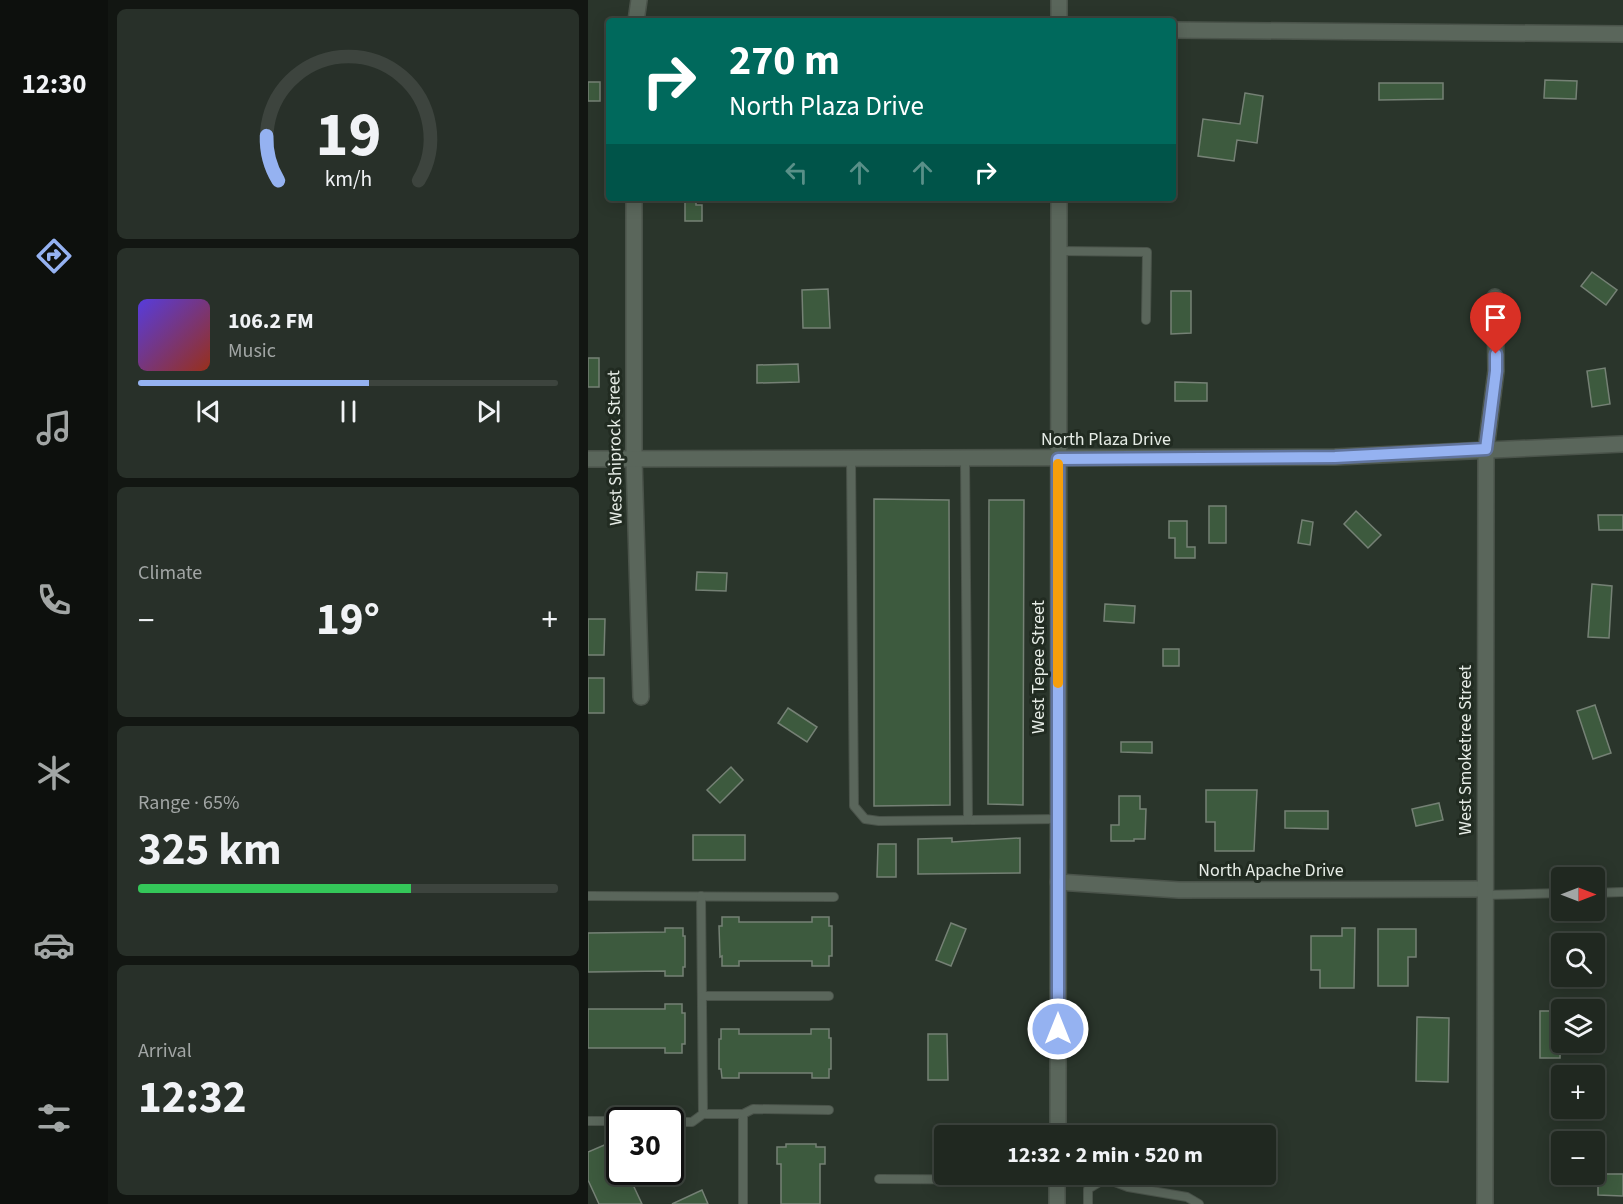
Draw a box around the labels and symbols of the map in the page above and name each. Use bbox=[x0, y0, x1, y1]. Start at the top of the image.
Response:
pin bbox=[1470, 292, 1521, 354]
street label: West Shiprock Street bbox=[601, 370, 629, 526]
street label: North Plaza Drive bbox=[1041, 427, 1171, 452]
street label: West Tepee Street bbox=[1026, 600, 1051, 734]
street label: West Smoketree Street bbox=[1453, 665, 1478, 835]
street label: North Apache Drive bbox=[1198, 858, 1344, 883]
north arrow bbox=[1551, 867, 1605, 921]
position arrow bbox=[1026, 997, 1090, 1061]
speed limit sign: 30 bbox=[606, 1107, 684, 1185]

